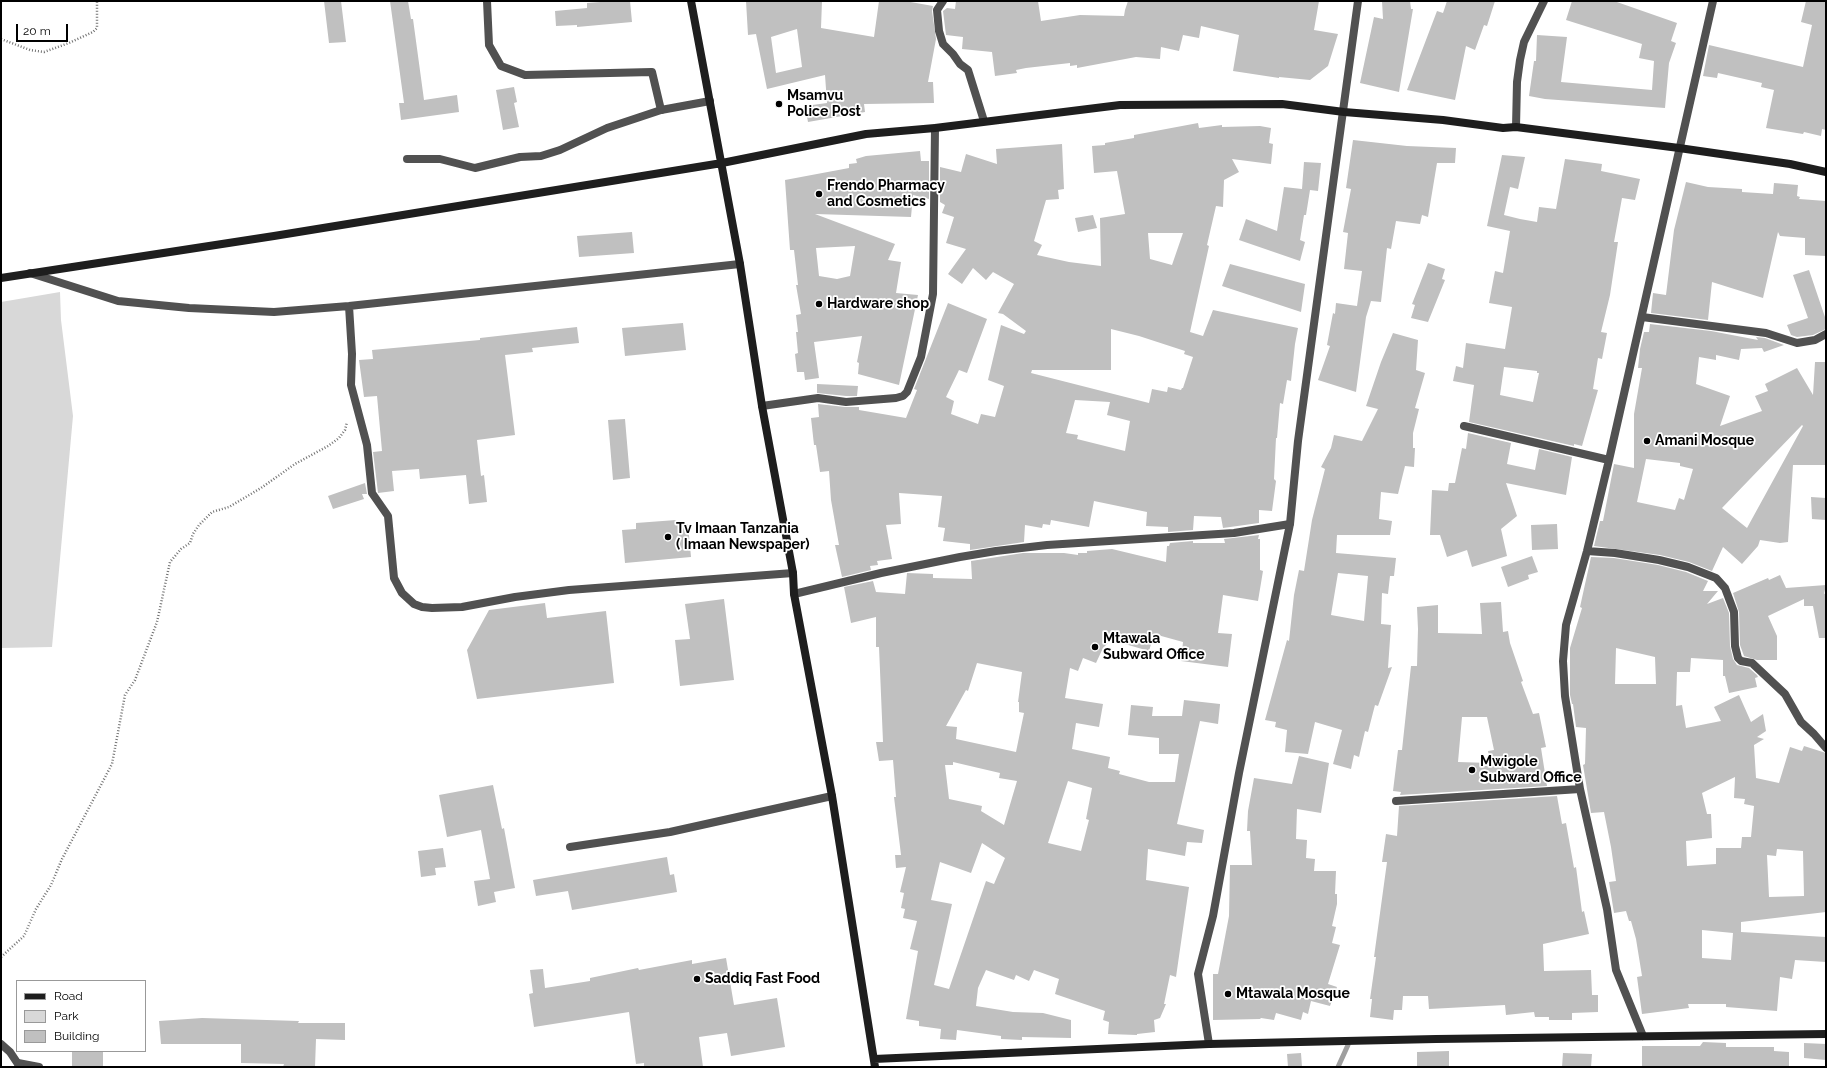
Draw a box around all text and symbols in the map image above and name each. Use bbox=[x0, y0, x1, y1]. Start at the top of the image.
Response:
scale bar bbox=[18, 16, 70, 42]
text: 20 m bbox=[23, 24, 51, 38]
place label: Msamvu Police Post bbox=[787, 88, 861, 120]
marker: Msamvu Police Post bbox=[774, 99, 784, 109]
place label: Frendo Pharmacy and Cosmetics bbox=[827, 178, 945, 210]
marker: Frendo Pharmacy and Cosmetics bbox=[814, 189, 824, 199]
place label: Hardware shop bbox=[827, 296, 929, 312]
marker: Hardware shop bbox=[814, 299, 824, 309]
place label: Amani Mosque bbox=[1655, 433, 1754, 449]
marker: Amani Mosque bbox=[1642, 436, 1652, 446]
place label: Tv Imaan Tanzania ( Imaan Newspaper) bbox=[676, 521, 810, 554]
marker: Tv Imaan Tanzania ( Imaan Newspaper) bbox=[663, 532, 673, 542]
place label: Mtawala Subward Office bbox=[1103, 631, 1205, 664]
marker: Mtawala Subward Office bbox=[1090, 642, 1100, 652]
place label: Mwigole Subward Office bbox=[1480, 754, 1582, 786]
marker: Mwigole Subward Office bbox=[1467, 765, 1477, 775]
place label: Saddiq Fast Food bbox=[705, 971, 820, 987]
marker: Saddiq Fast Food bbox=[692, 974, 702, 984]
legend bbox=[16, 980, 146, 1052]
place label: Mtawala Mosque bbox=[1236, 986, 1350, 1002]
text: Road bbox=[54, 989, 83, 1003]
marker: Mtawala Mosque bbox=[1223, 989, 1233, 999]
text: Park bbox=[54, 1009, 79, 1023]
text: Building bbox=[54, 1029, 100, 1043]

